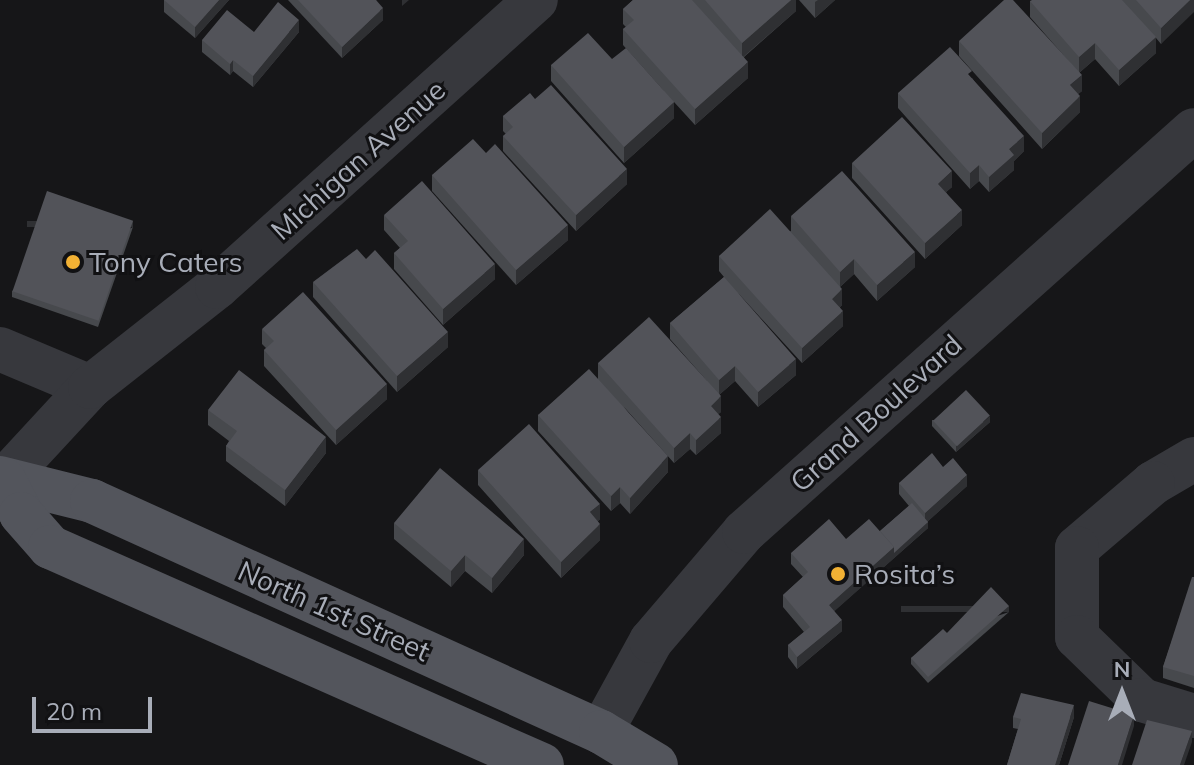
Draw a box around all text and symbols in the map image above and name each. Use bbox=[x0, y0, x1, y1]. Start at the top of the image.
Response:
street label: Michigan Avenue bbox=[264, 73, 452, 247]
place label: Tony Caters bbox=[89, 245, 243, 279]
marker: Tony Caters bbox=[64, 253, 82, 271]
street label: Grand Boulevard bbox=[783, 327, 969, 499]
street label: North 1st Street bbox=[233, 554, 435, 668]
place label: Rosita’s bbox=[854, 557, 955, 591]
marker: Rosita’s bbox=[829, 565, 847, 583]
north arrow bbox=[1082, 653, 1162, 733]
text: N bbox=[1114, 655, 1130, 683]
scale bar bbox=[36, 681, 156, 731]
text: 20 m bbox=[46, 696, 102, 726]

